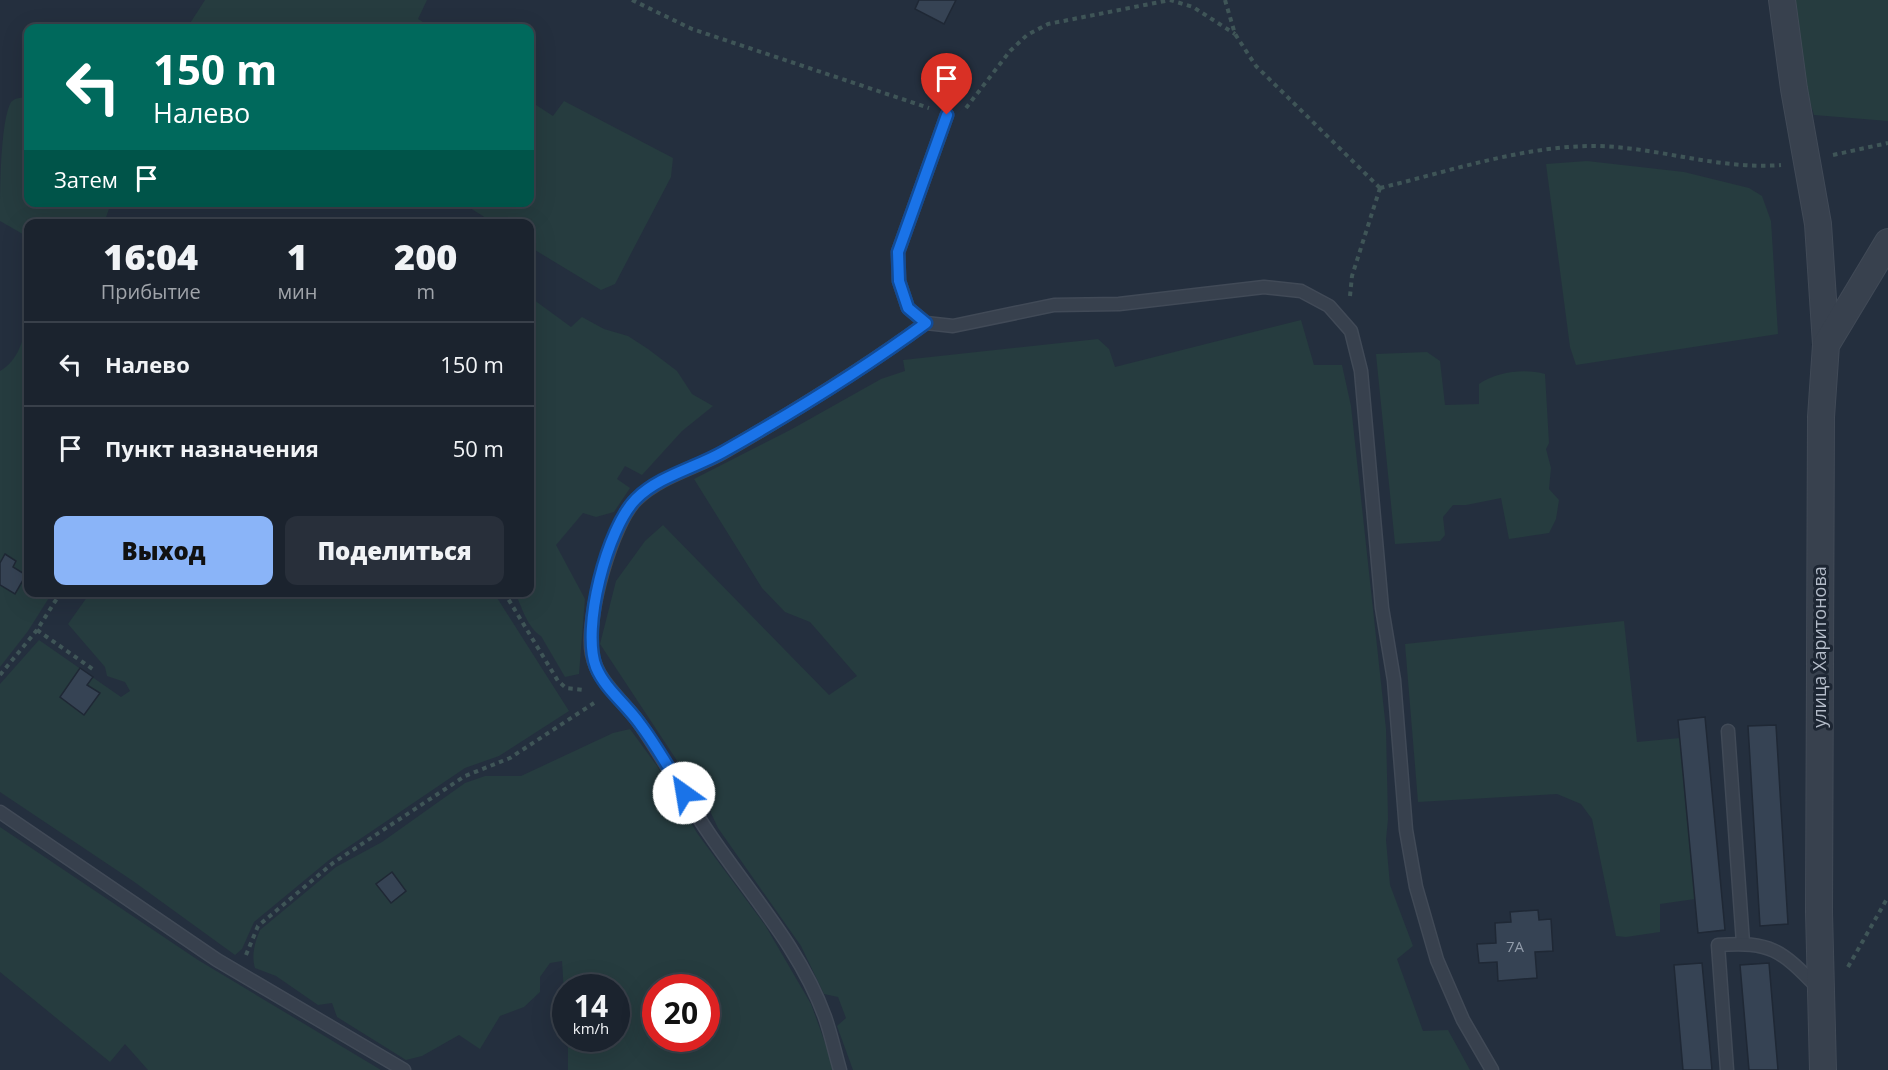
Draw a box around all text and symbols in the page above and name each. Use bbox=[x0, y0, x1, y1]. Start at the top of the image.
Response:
text: 150 m bbox=[153, 40, 277, 97]
icon: left bbox=[54, 48, 132, 126]
pin bbox=[921, 53, 972, 115]
icon: arrive bbox=[930, 62, 963, 95]
text: Налево bbox=[153, 94, 250, 131]
icon: arrive bbox=[130, 162, 163, 195]
text: Затем bbox=[54, 164, 118, 194]
text: 16:04 bbox=[103, 232, 198, 281]
text: 1 bbox=[287, 232, 308, 281]
text: 200 bbox=[394, 232, 457, 281]
text: Прибытие bbox=[101, 278, 201, 305]
text: мин bbox=[277, 278, 317, 305]
text: m bbox=[416, 278, 435, 305]
icon: left bbox=[54, 348, 87, 381]
text: Налево bbox=[105, 349, 190, 379]
text: 150 m bbox=[440, 349, 504, 379]
icon: arrive bbox=[54, 432, 87, 465]
text: Пункт назначения bbox=[105, 433, 319, 463]
text: 50 m bbox=[453, 433, 504, 463]
button: Выход bbox=[54, 516, 273, 585]
button: Поделиться bbox=[285, 516, 504, 585]
street label: улица Харитонова bbox=[1807, 566, 1831, 728]
position arrow bbox=[652, 761, 716, 825]
house number: 7А bbox=[1506, 936, 1525, 956]
speed limit sign: 20 bbox=[642, 974, 720, 1052]
text: 14 bbox=[574, 985, 608, 1026]
text: km/h bbox=[573, 1018, 609, 1038]

